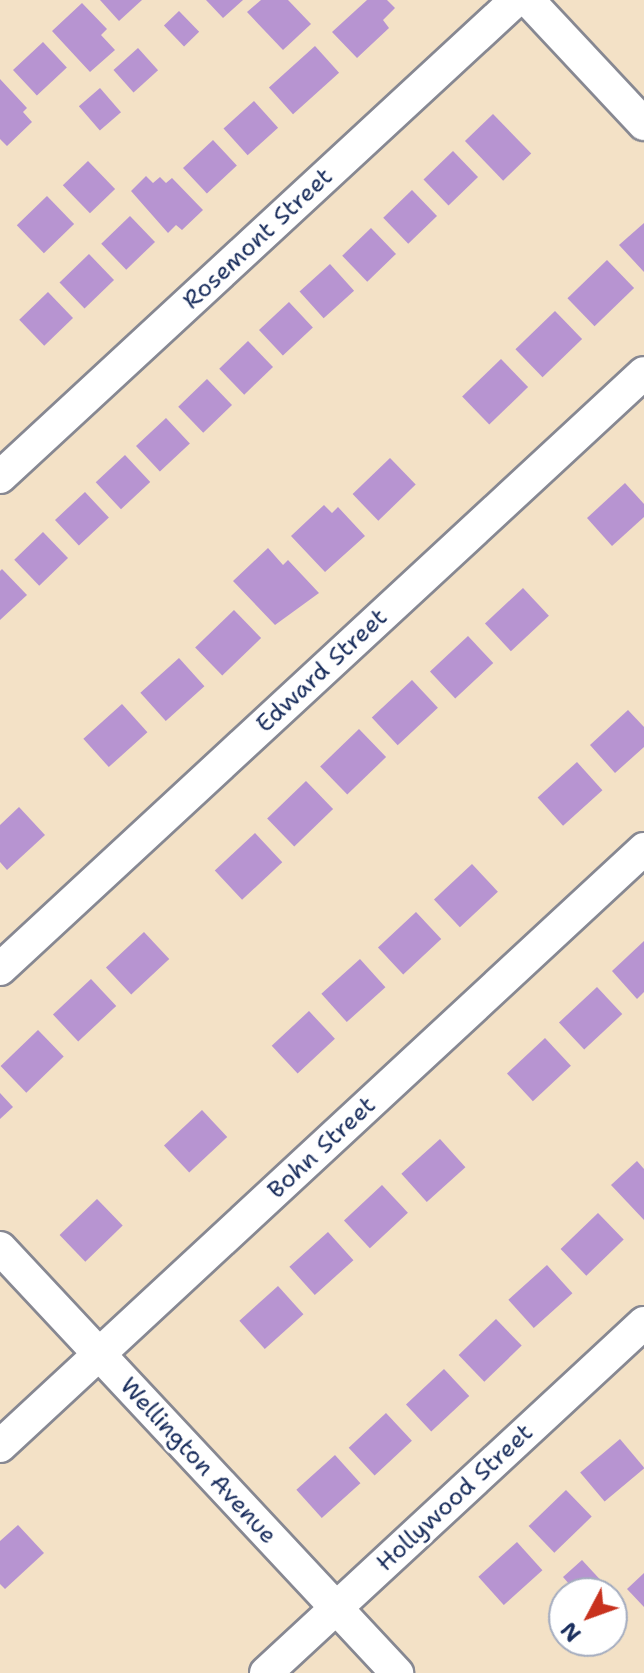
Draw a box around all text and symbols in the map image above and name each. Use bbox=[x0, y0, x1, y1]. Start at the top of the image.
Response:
street label: Rosemont Street bbox=[177, 162, 339, 316]
street label: Edward Street bbox=[251, 603, 393, 739]
street label: Bohn Street bbox=[262, 1091, 382, 1205]
street label: Wellington Avenue bbox=[114, 1372, 282, 1550]
street label: Hollywood Street bbox=[371, 1418, 539, 1578]
north arrow bbox=[548, 1577, 628, 1657]
text: N bbox=[554, 1616, 588, 1648]

